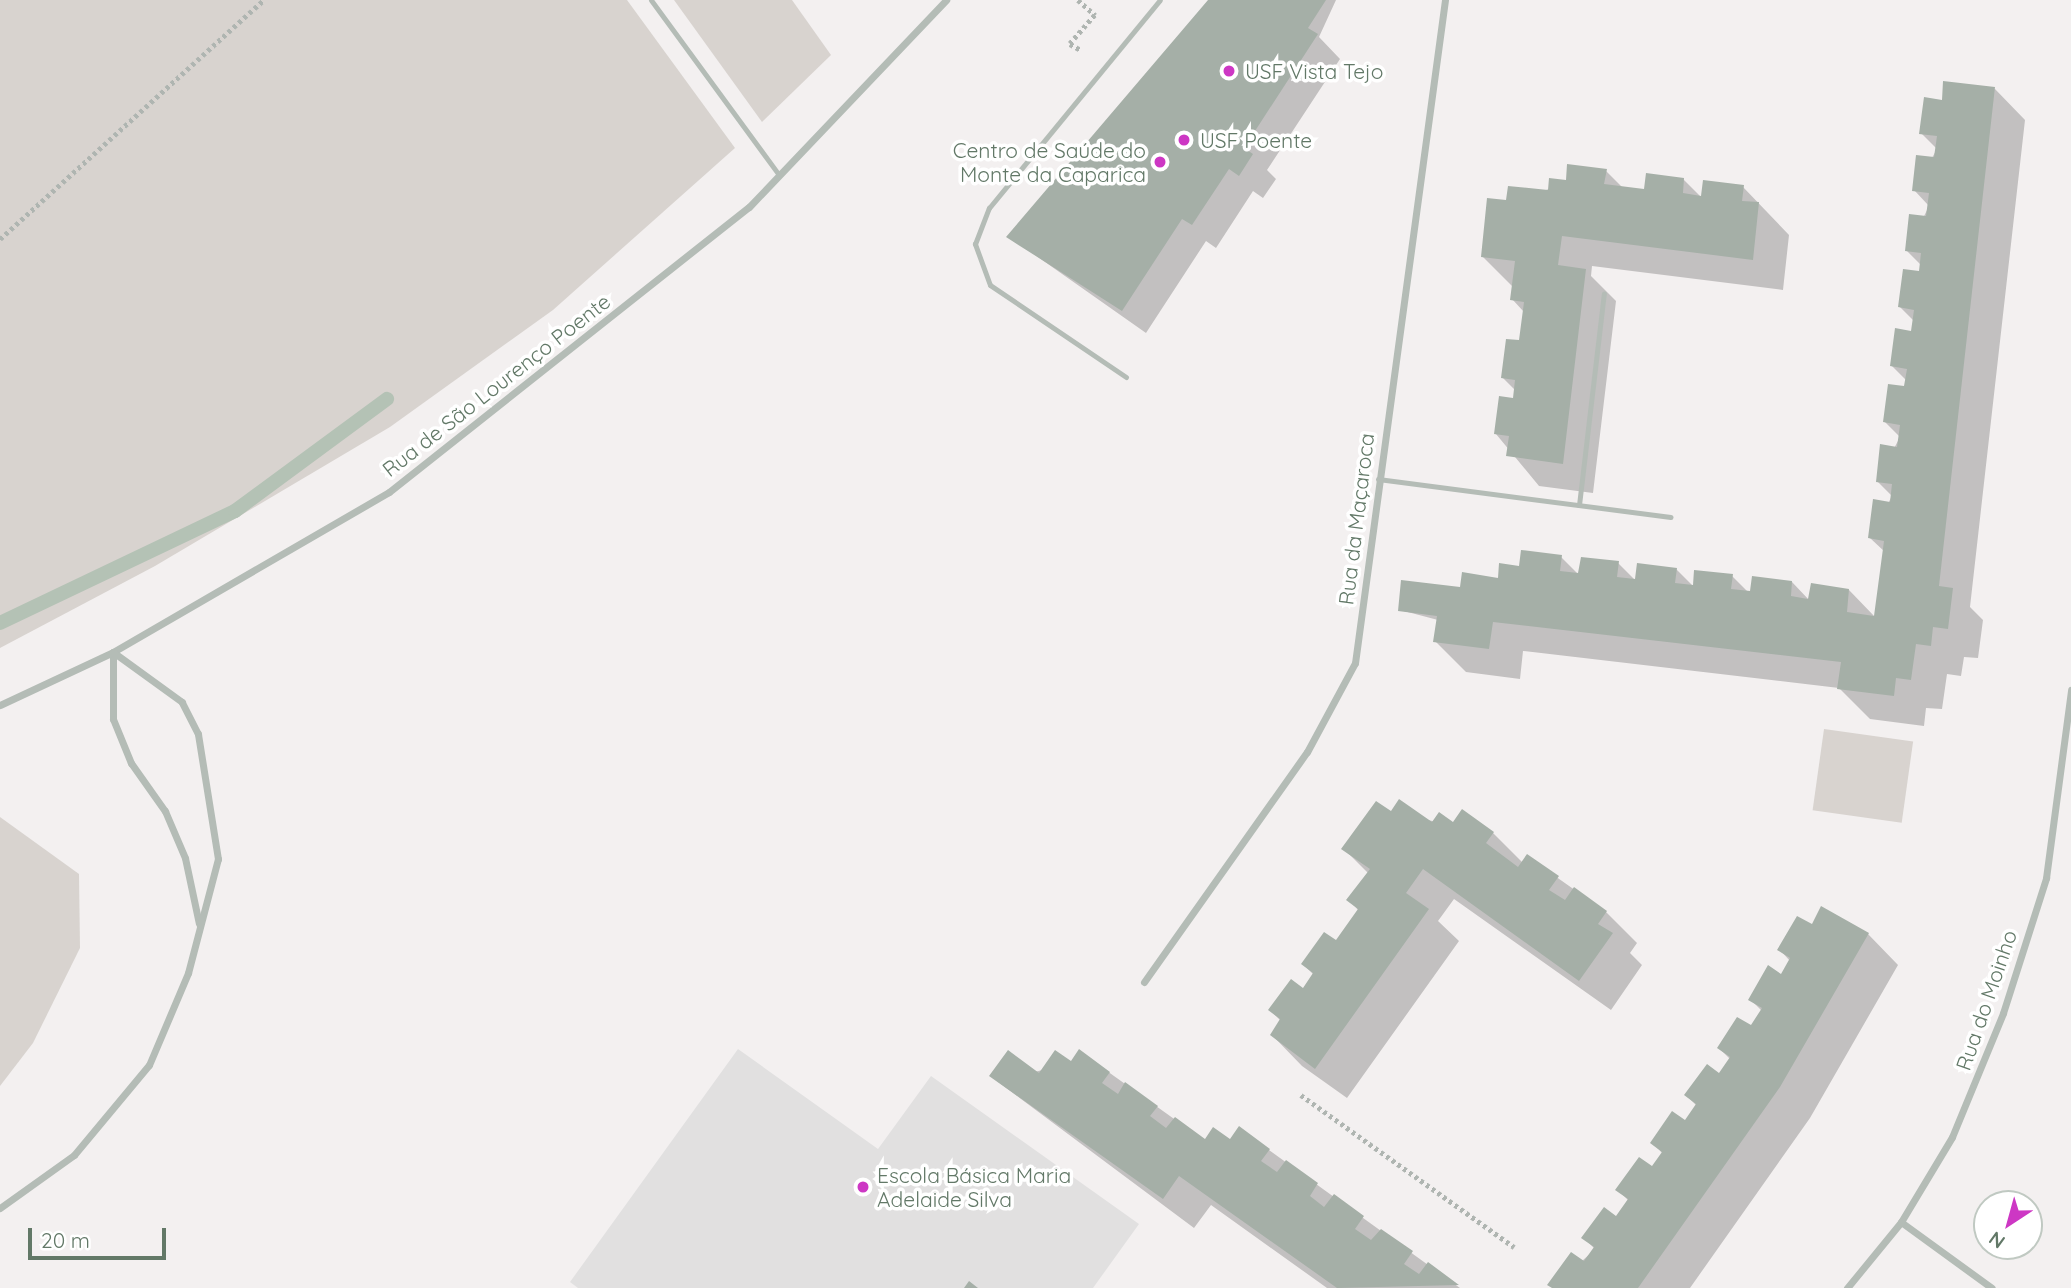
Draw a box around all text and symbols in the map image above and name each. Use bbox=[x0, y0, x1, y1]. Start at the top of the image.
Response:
place label: USF Vista Tejo bbox=[1245, 58, 1383, 84]
marker: USF Vista Tejo bbox=[1219, 61, 1239, 81]
place label: USF Poente bbox=[1200, 127, 1312, 153]
marker: USF Poente bbox=[1174, 130, 1194, 150]
place label: Centro de Saúde do Monte da Caparica bbox=[953, 137, 1146, 187]
marker: Centro de Saúde do Monte da Caparica bbox=[1152, 154, 1168, 170]
street label: Rua de São Lourenço Poente bbox=[377, 288, 615, 482]
street label: Rua da Maçaroca bbox=[1333, 432, 1379, 606]
street label: Rua do Moinho bbox=[1950, 927, 2022, 1073]
place label: Escola Básica Maria Adelaide Silva bbox=[877, 1162, 1071, 1212]
marker: Escola Básica Maria Adelaide Silva bbox=[855, 1179, 871, 1195]
north arrow bbox=[1973, 1190, 2043, 1260]
scale bar bbox=[32, 1214, 170, 1258]
text: 20 m bbox=[41, 1227, 90, 1253]
text: N bbox=[1984, 1227, 2010, 1254]

